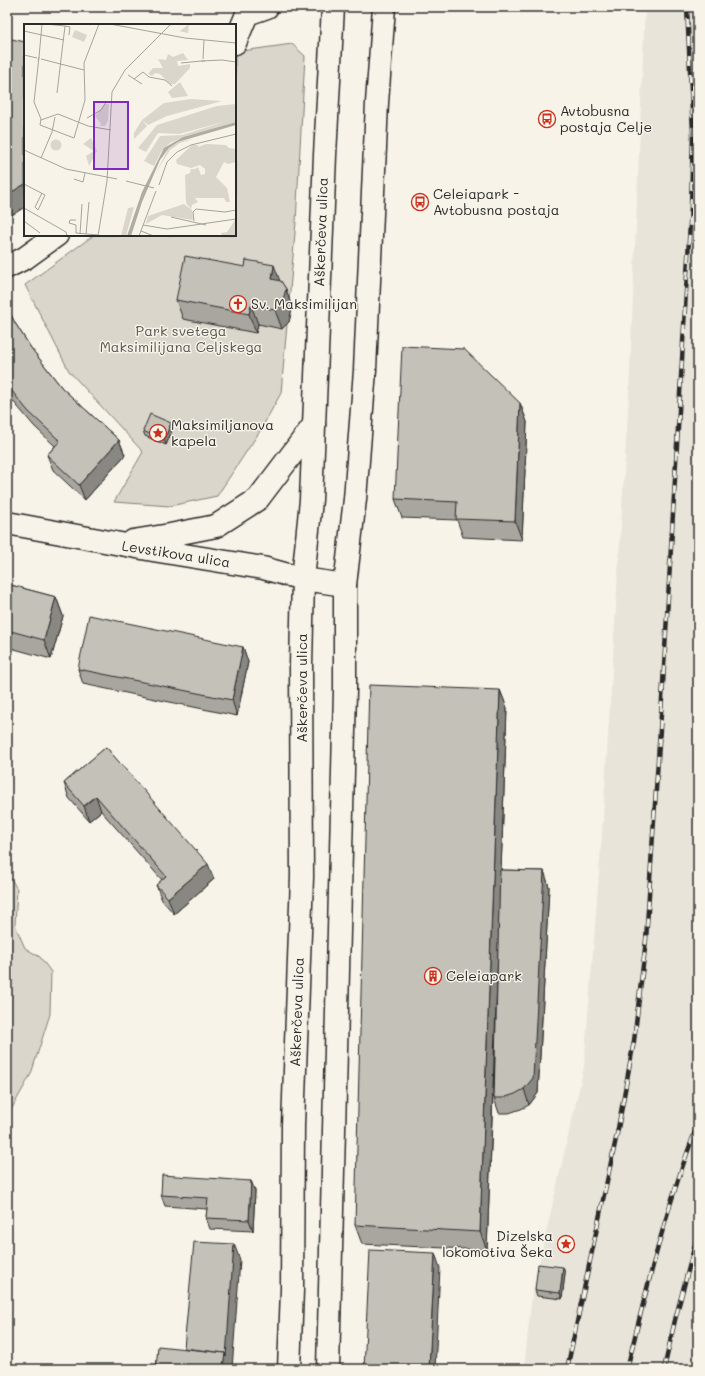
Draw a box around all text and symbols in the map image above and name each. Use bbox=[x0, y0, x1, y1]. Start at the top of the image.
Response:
inset map bbox=[24, 24, 236, 236]
place label: Avtobusna postaja Celje bbox=[560, 101, 652, 136]
bus stop icon: Avtobusna postaja Celje bbox=[537, 109, 557, 129]
street label: Aškerčeva ulica bbox=[309, 177, 332, 287]
place label: Celeiapark - Avtobusna postaja bbox=[433, 184, 560, 219]
bus stop icon: Celeiapark - Avtobusna postaja bbox=[410, 192, 430, 212]
church icon: Sv. Maksimilijan bbox=[228, 294, 248, 314]
place label: Sv. Maksimilijan bbox=[251, 294, 357, 313]
park label: Park svetega Maksimilijana Celjskega bbox=[100, 321, 262, 356]
place label: Maksimiljanova kapela bbox=[171, 415, 274, 450]
place icon: Maksimiljanova kapela bbox=[148, 423, 168, 443]
street label: Levstikova ulica bbox=[121, 536, 232, 571]
street label: Aškerčeva ulica bbox=[292, 633, 311, 743]
street label: Aškerčeva ulica bbox=[285, 957, 308, 1067]
building icon: Celeiapark bbox=[423, 966, 443, 986]
place label: Celeiapark bbox=[446, 966, 522, 985]
place label: Dizelska lokomotiva Šeka bbox=[442, 1226, 553, 1261]
place icon: Dizelska lokomotiva Šeka bbox=[556, 1234, 576, 1254]

